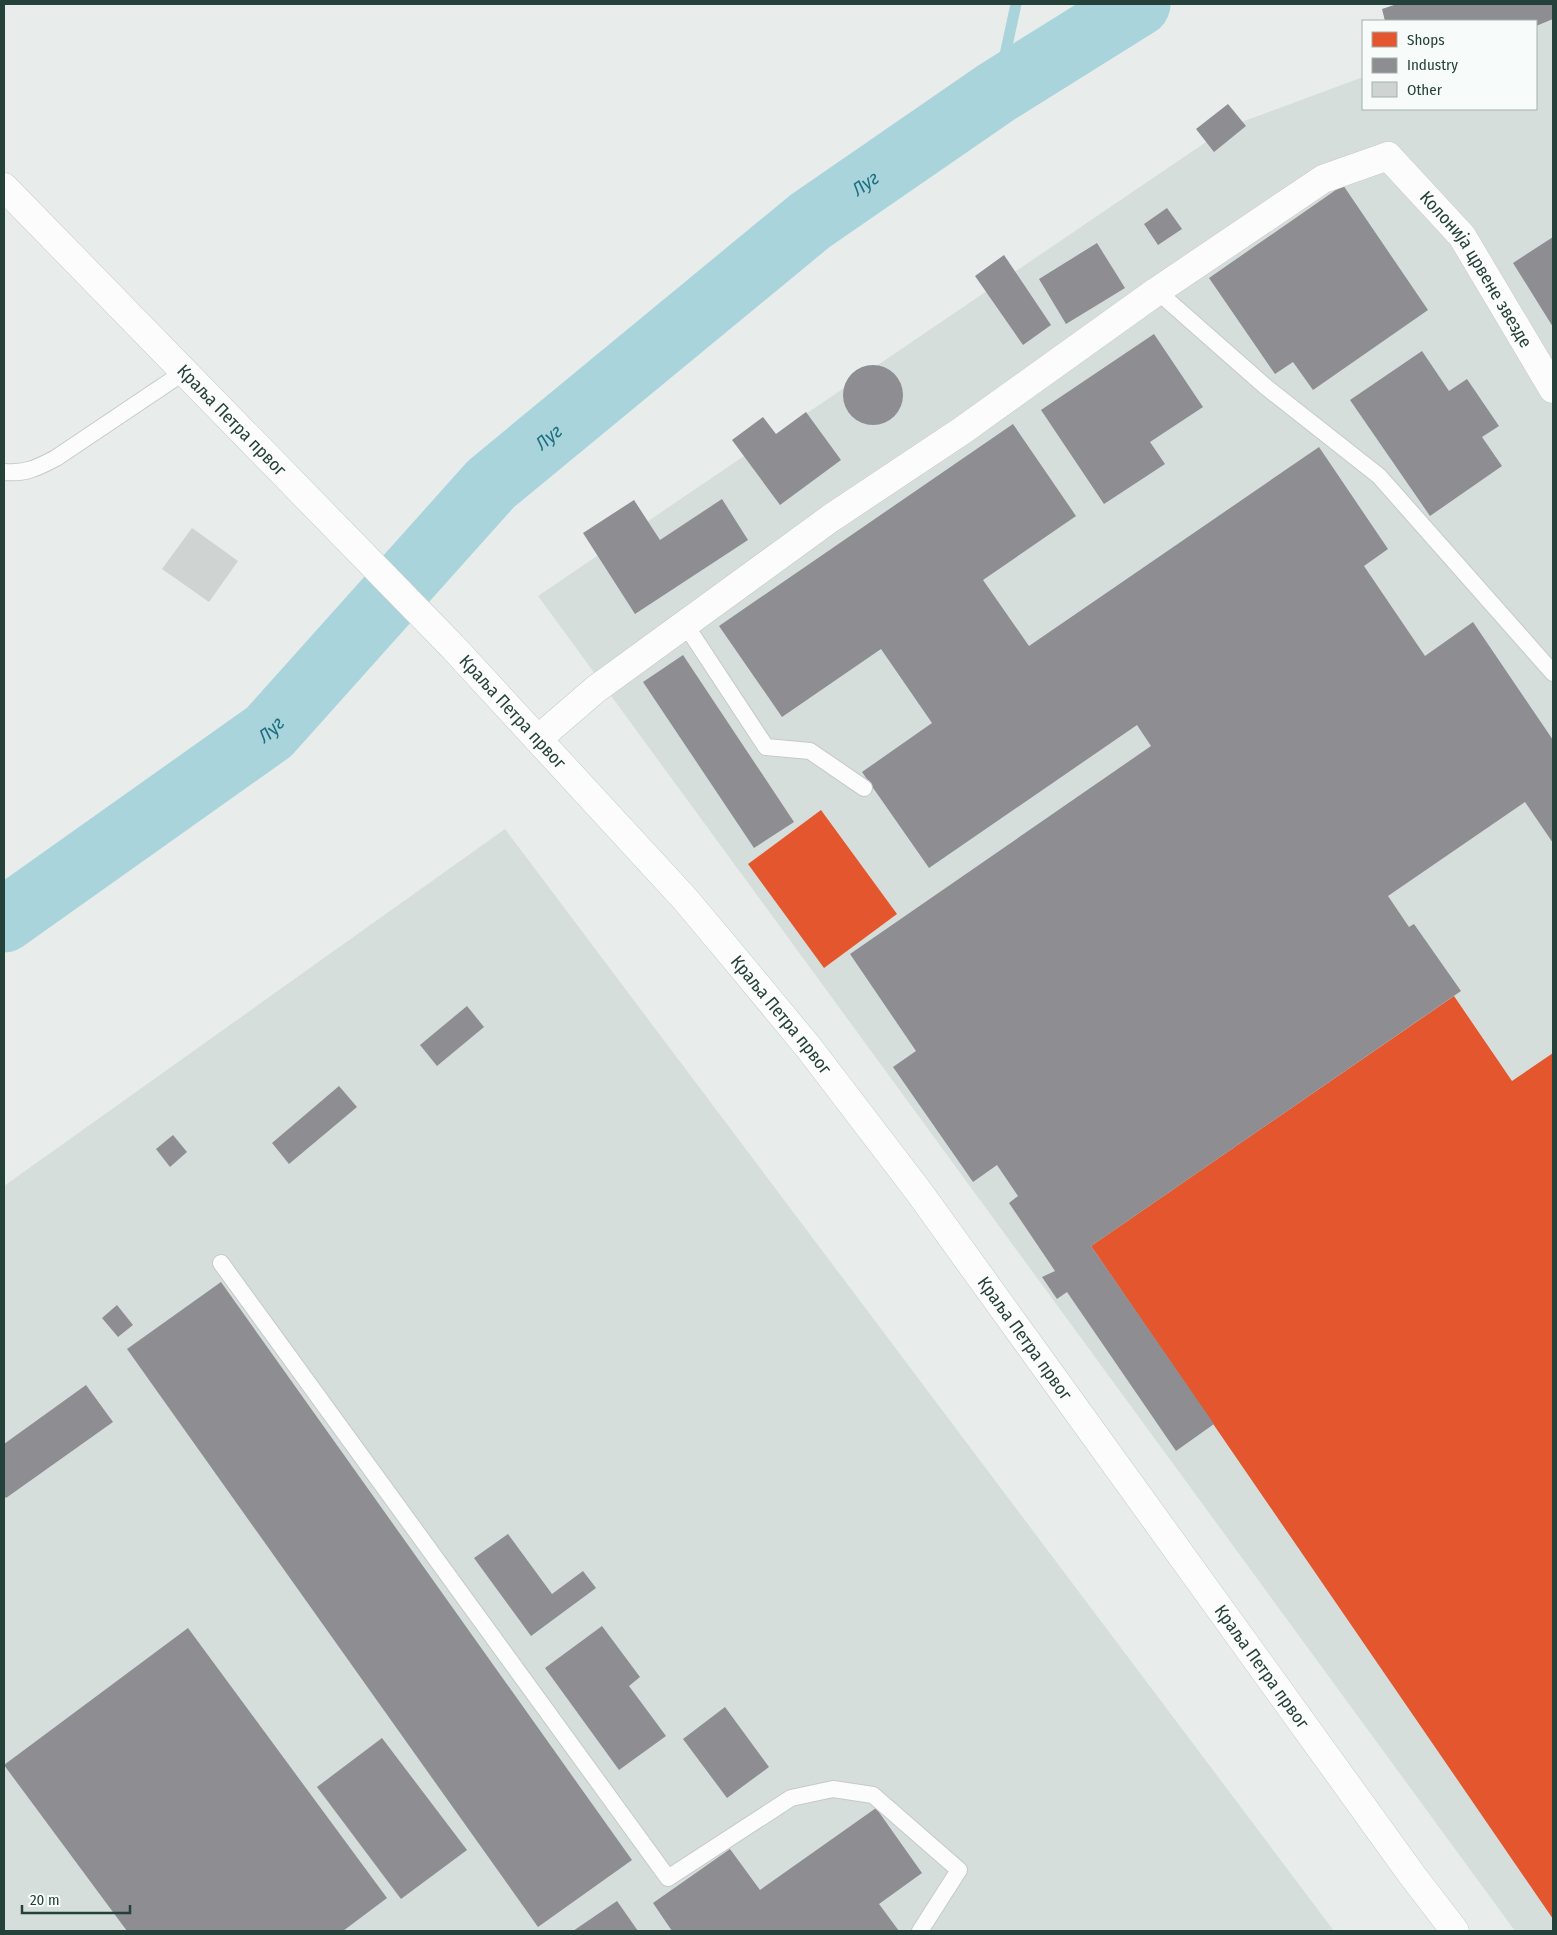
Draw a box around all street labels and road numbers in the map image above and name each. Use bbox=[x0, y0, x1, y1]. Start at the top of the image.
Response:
street label: Колонија црвене звезде bbox=[1415, 186, 1537, 352]
street label: Краља Петра првог bbox=[172, 360, 291, 481]
street label: Краља Петра првог bbox=[455, 650, 571, 774]
street label: Краља Петра првог bbox=[726, 951, 836, 1079]
street label: Краља Петра првог bbox=[973, 1272, 1077, 1405]
street label: Краља Петра првог bbox=[1210, 1601, 1314, 1733]

